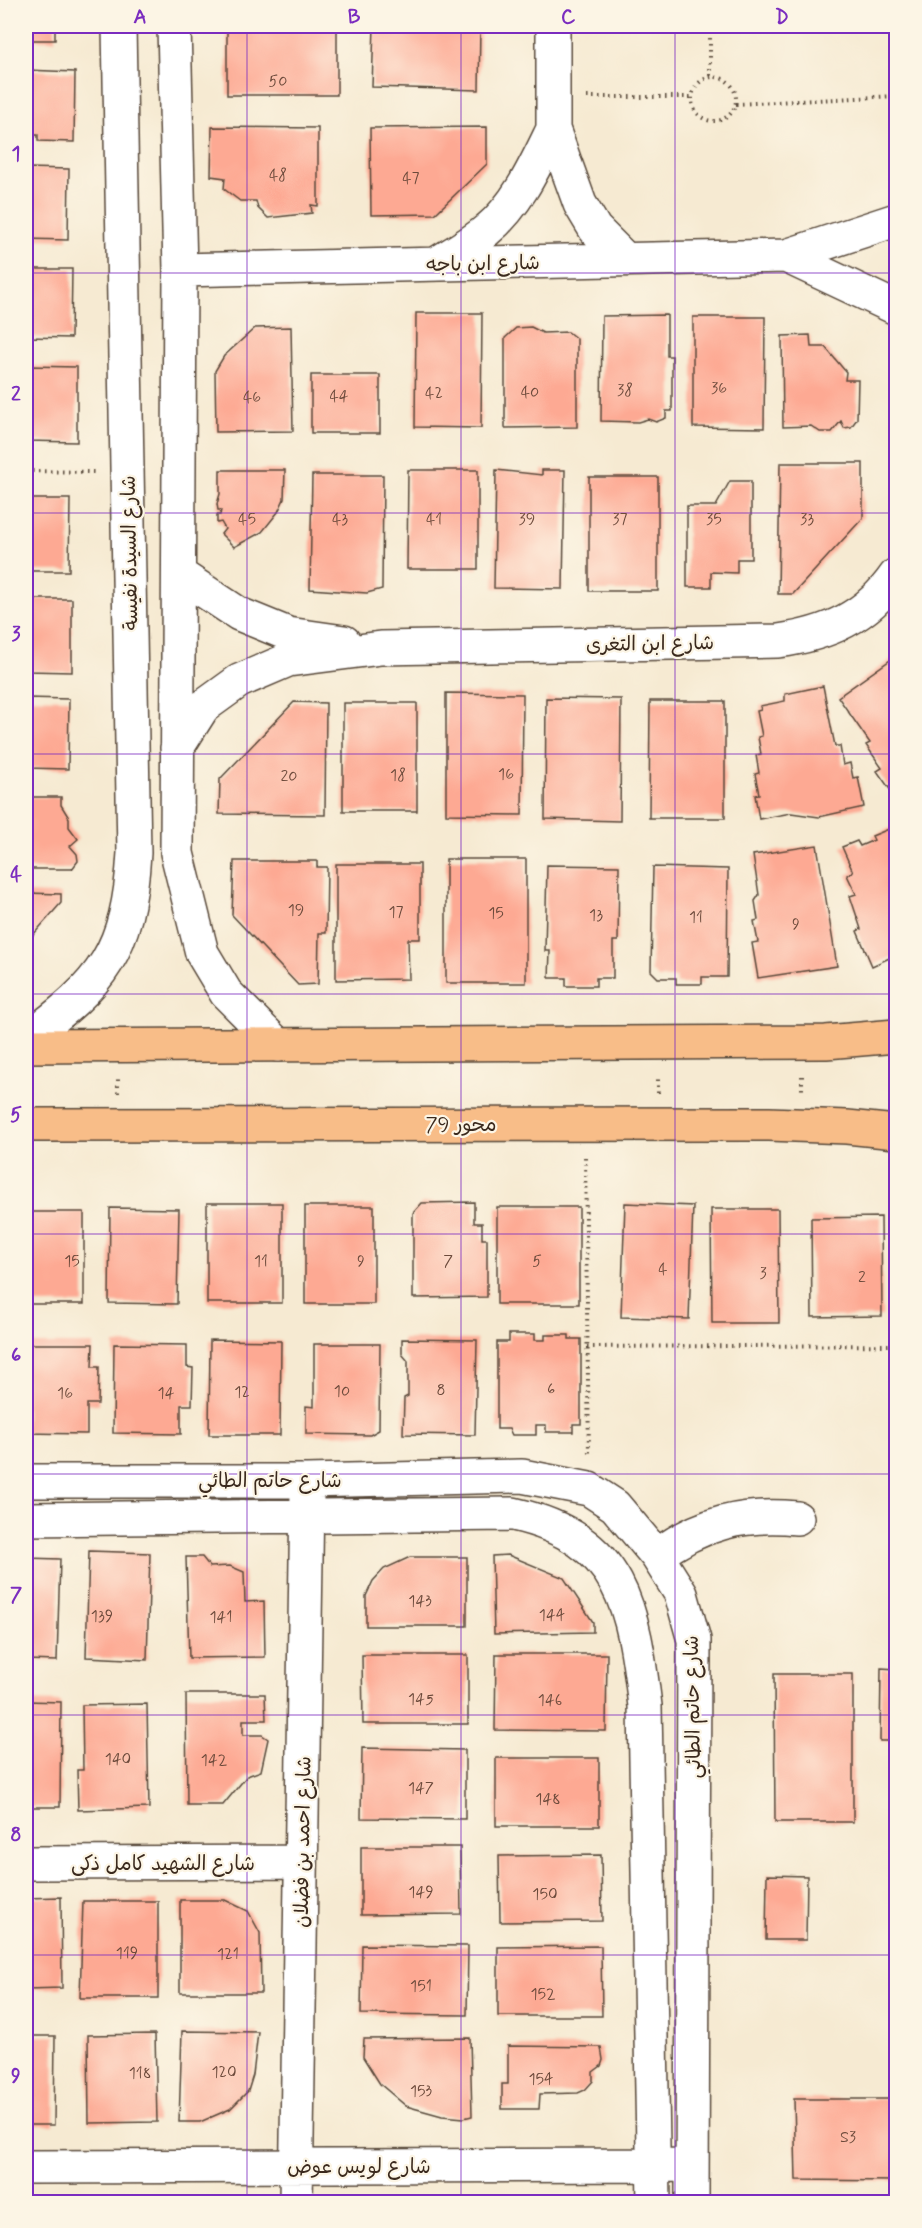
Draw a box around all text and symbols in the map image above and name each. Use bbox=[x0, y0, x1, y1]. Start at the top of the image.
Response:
text: A bbox=[133, 4, 147, 31]
text: B bbox=[348, 4, 361, 31]
text: C bbox=[561, 4, 576, 31]
text: D bbox=[775, 4, 789, 31]
house number: 50 bbox=[269, 71, 287, 92]
text: 1 bbox=[12, 141, 20, 168]
house number: 48 bbox=[269, 165, 287, 186]
house number: 47 bbox=[402, 168, 420, 189]
street label: شارع ابن باجه bbox=[426, 250, 540, 279]
house number: 36 bbox=[711, 378, 727, 399]
house number: 38 bbox=[617, 380, 633, 401]
text: 2 bbox=[11, 381, 21, 408]
house number: 40 bbox=[521, 382, 539, 403]
house number: 42 bbox=[425, 383, 443, 404]
house number: 44 bbox=[329, 386, 349, 407]
house number: 46 bbox=[243, 387, 261, 408]
street label: شارع السيدة نفيسة bbox=[116, 475, 145, 631]
house number: 45 bbox=[238, 509, 256, 530]
house number: 43 bbox=[332, 509, 348, 530]
house number: 41 bbox=[426, 509, 442, 530]
house number: 39 bbox=[519, 509, 535, 530]
house number: 37 bbox=[612, 509, 628, 530]
house number: 35 bbox=[706, 509, 722, 530]
house number: 33 bbox=[800, 509, 814, 530]
text: 3 bbox=[11, 621, 21, 648]
street label: شارع ابن التغرى bbox=[586, 630, 714, 659]
house number: 16 bbox=[498, 764, 514, 785]
house number: 18 bbox=[390, 765, 406, 786]
house number: 20 bbox=[281, 766, 298, 787]
text: 4 bbox=[10, 862, 22, 889]
house number: 19 bbox=[288, 900, 304, 921]
house number: 17 bbox=[388, 902, 404, 923]
house number: 15 bbox=[488, 903, 504, 924]
house number: 13 bbox=[589, 905, 603, 926]
house number: 11 bbox=[689, 907, 703, 928]
house number: 9 bbox=[792, 914, 800, 935]
text: 5 bbox=[10, 1102, 22, 1129]
street label: محور 79 bbox=[425, 1112, 497, 1139]
house number: 15 bbox=[64, 1251, 80, 1272]
house number: 11 bbox=[254, 1251, 268, 1272]
house number: 9 bbox=[357, 1251, 365, 1272]
house number: 7 bbox=[443, 1251, 453, 1272]
house number: 5 bbox=[532, 1251, 542, 1272]
house number: 4 bbox=[658, 1259, 668, 1280]
house number: 3 bbox=[759, 1263, 767, 1284]
house number: 2 bbox=[858, 1267, 866, 1288]
text: 6 bbox=[11, 1342, 21, 1369]
house number: 6 bbox=[547, 1379, 555, 1400]
house number: 8 bbox=[436, 1380, 446, 1401]
house number: 10 bbox=[334, 1381, 350, 1402]
house number: 12 bbox=[234, 1382, 250, 1403]
house number: 16 bbox=[57, 1383, 73, 1404]
house number: 14 bbox=[158, 1383, 175, 1404]
street label: شارع حاتم الطائي bbox=[198, 1468, 342, 1498]
text: 7 bbox=[10, 1582, 22, 1609]
house number: 143 bbox=[408, 1591, 432, 1612]
house number: 144 bbox=[539, 1605, 565, 1626]
house number: 139 bbox=[91, 1606, 113, 1627]
house number: 141 bbox=[209, 1607, 233, 1628]
street label: شارع حاتم الطائي bbox=[679, 1635, 711, 1779]
house number: 145 bbox=[408, 1689, 434, 1710]
house number: 146 bbox=[538, 1690, 562, 1711]
house number: 140 bbox=[105, 1749, 131, 1770]
house number: 142 bbox=[201, 1750, 228, 1771]
street label: شارع احمد بن فضلان bbox=[289, 1756, 318, 1928]
house number: 147 bbox=[408, 1778, 434, 1799]
house number: 148 bbox=[535, 1789, 561, 1810]
text: 8 bbox=[10, 1822, 22, 1849]
street label: شارع الشهيد كامل ذكى bbox=[71, 1851, 255, 1878]
house number: 149 bbox=[408, 1882, 434, 1903]
house number: 150 bbox=[532, 1884, 558, 1905]
house number: 119 bbox=[116, 1943, 138, 1964]
house number: 121 bbox=[217, 1944, 239, 1965]
house number: 151 bbox=[410, 1976, 432, 1997]
house number: 152 bbox=[530, 1984, 556, 2005]
house number: 120 bbox=[211, 2062, 237, 2083]
text: 9 bbox=[11, 2063, 21, 2090]
house number: 118 bbox=[129, 2063, 151, 2084]
house number: 154 bbox=[528, 2069, 554, 2090]
house number: 153 bbox=[410, 2081, 433, 2102]
house number: S3 bbox=[840, 2127, 856, 2148]
street label: شارع لويس عوض bbox=[287, 2154, 431, 2181]

